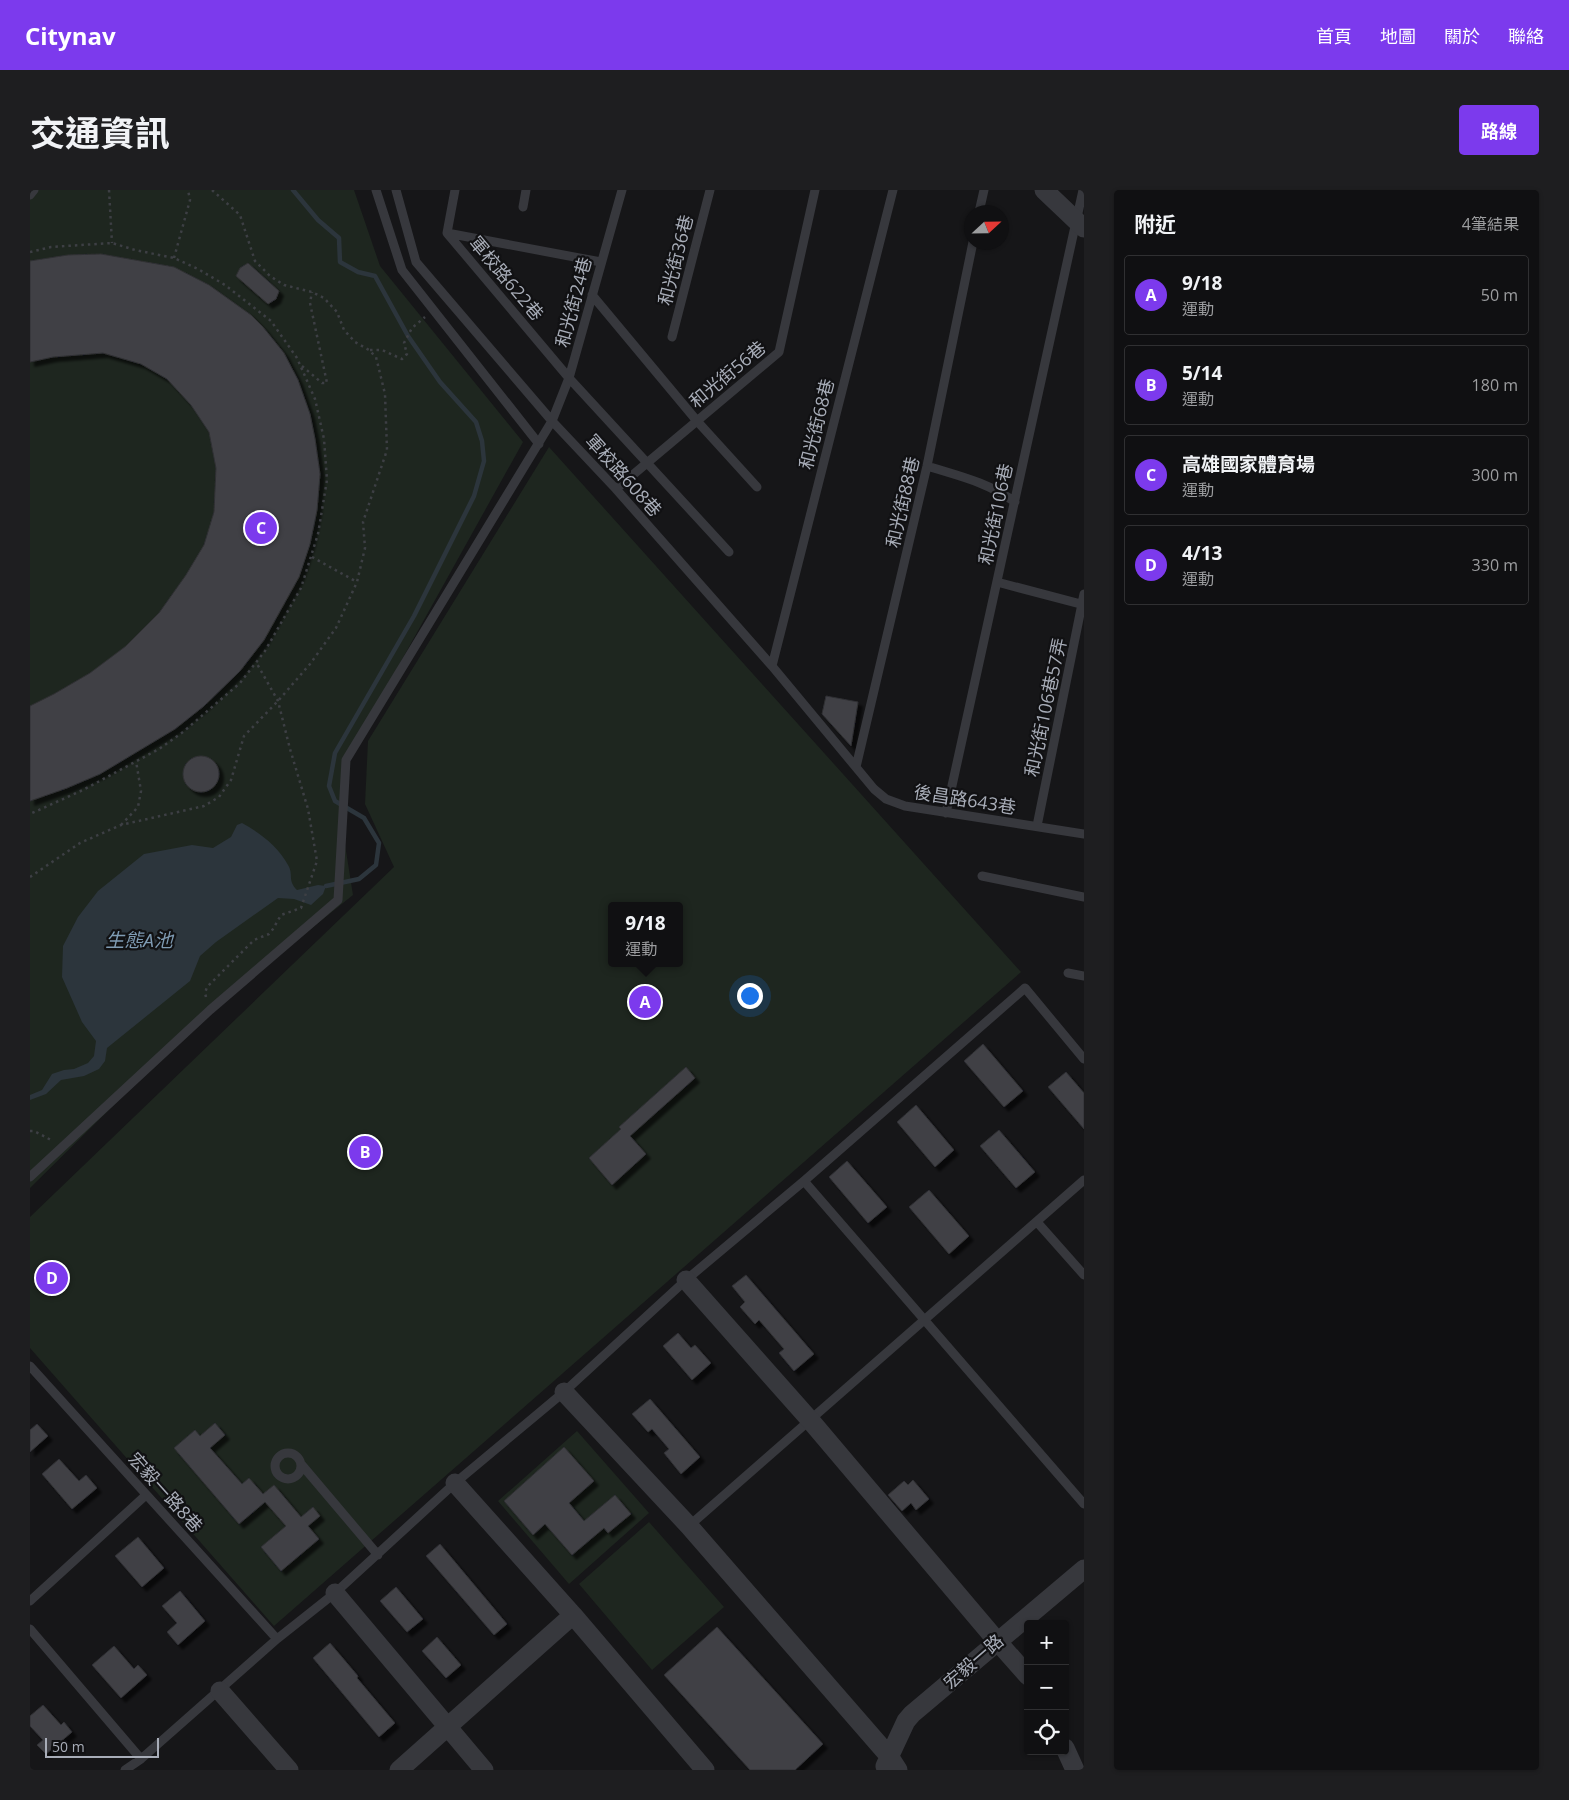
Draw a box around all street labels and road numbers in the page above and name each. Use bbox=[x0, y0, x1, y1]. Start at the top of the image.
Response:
street label: 和光街36巷 bbox=[652, 212, 698, 308]
street label: 軍校路622巷 bbox=[465, 231, 549, 325]
street label: 和光街24巷 bbox=[549, 254, 597, 350]
street label: 和光街56巷 bbox=[684, 335, 770, 413]
street label: 和光街68巷 bbox=[793, 376, 839, 472]
street label: 軍校路608巷 bbox=[581, 429, 667, 521]
street label: 和光街88巷 bbox=[880, 454, 924, 550]
street label: 和光街106巷 bbox=[973, 461, 1017, 567]
street label: 和光街106巷57弄 bbox=[1019, 635, 1071, 779]
street label: 後昌路643巷 bbox=[912, 779, 1018, 819]
street label: 宏毅一路8巷 bbox=[124, 1447, 208, 1537]
street label: 宏毅一路 bbox=[938, 1628, 1008, 1694]

